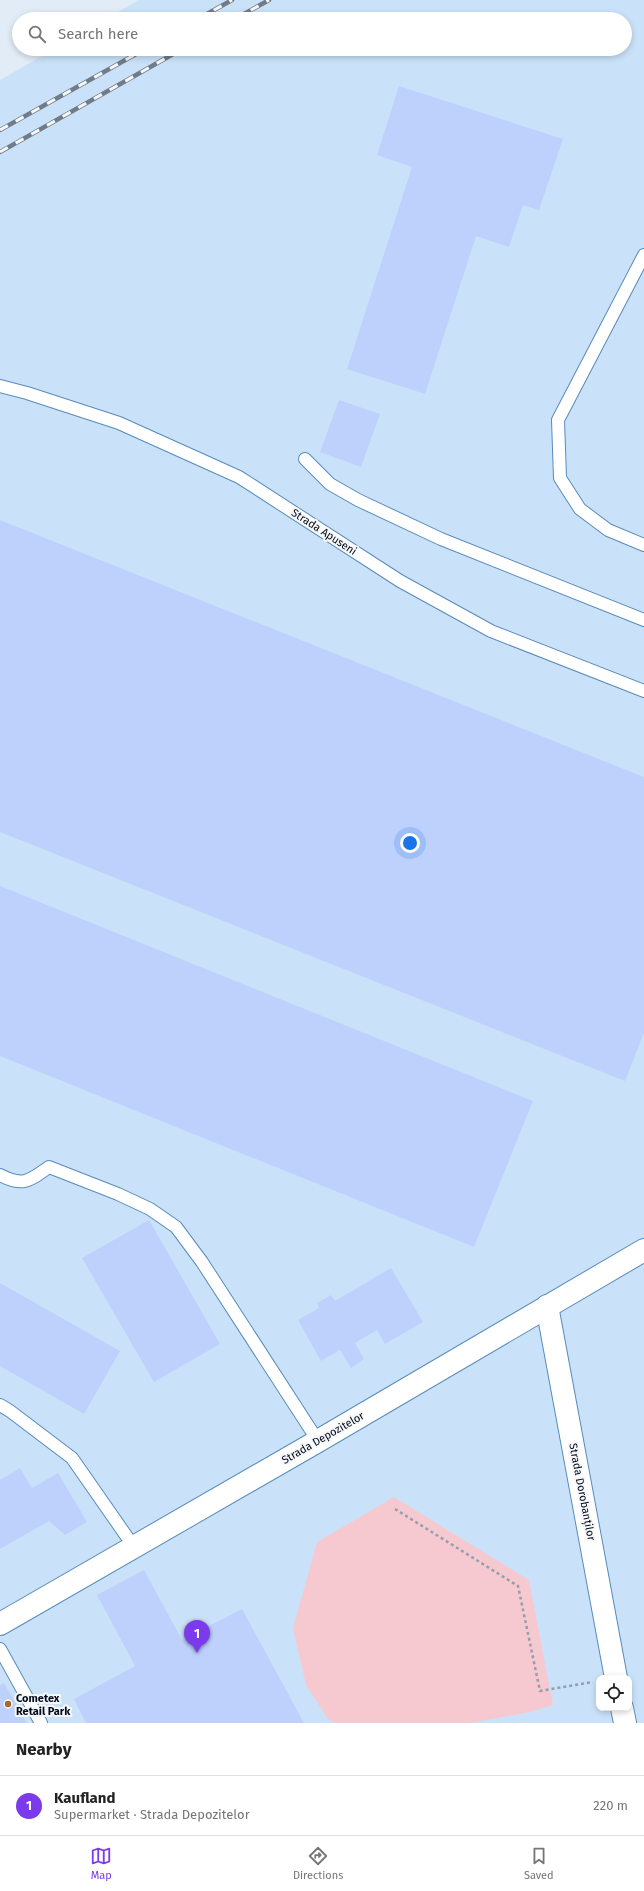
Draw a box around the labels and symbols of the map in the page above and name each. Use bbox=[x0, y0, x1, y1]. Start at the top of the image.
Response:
street label: Strada Apuseni bbox=[289, 506, 359, 558]
your location bbox=[400, 833, 420, 853]
street label: Strada Depozitelor bbox=[280, 1409, 367, 1467]
street label: Strada Dorobanților bbox=[566, 1442, 598, 1543]
pin: 1 bbox=[184, 1620, 210, 1653]
place label: Cometex Retail Park bbox=[16, 1692, 71, 1718]
marker: Cometex Retail Park bbox=[3, 1699, 13, 1709]

